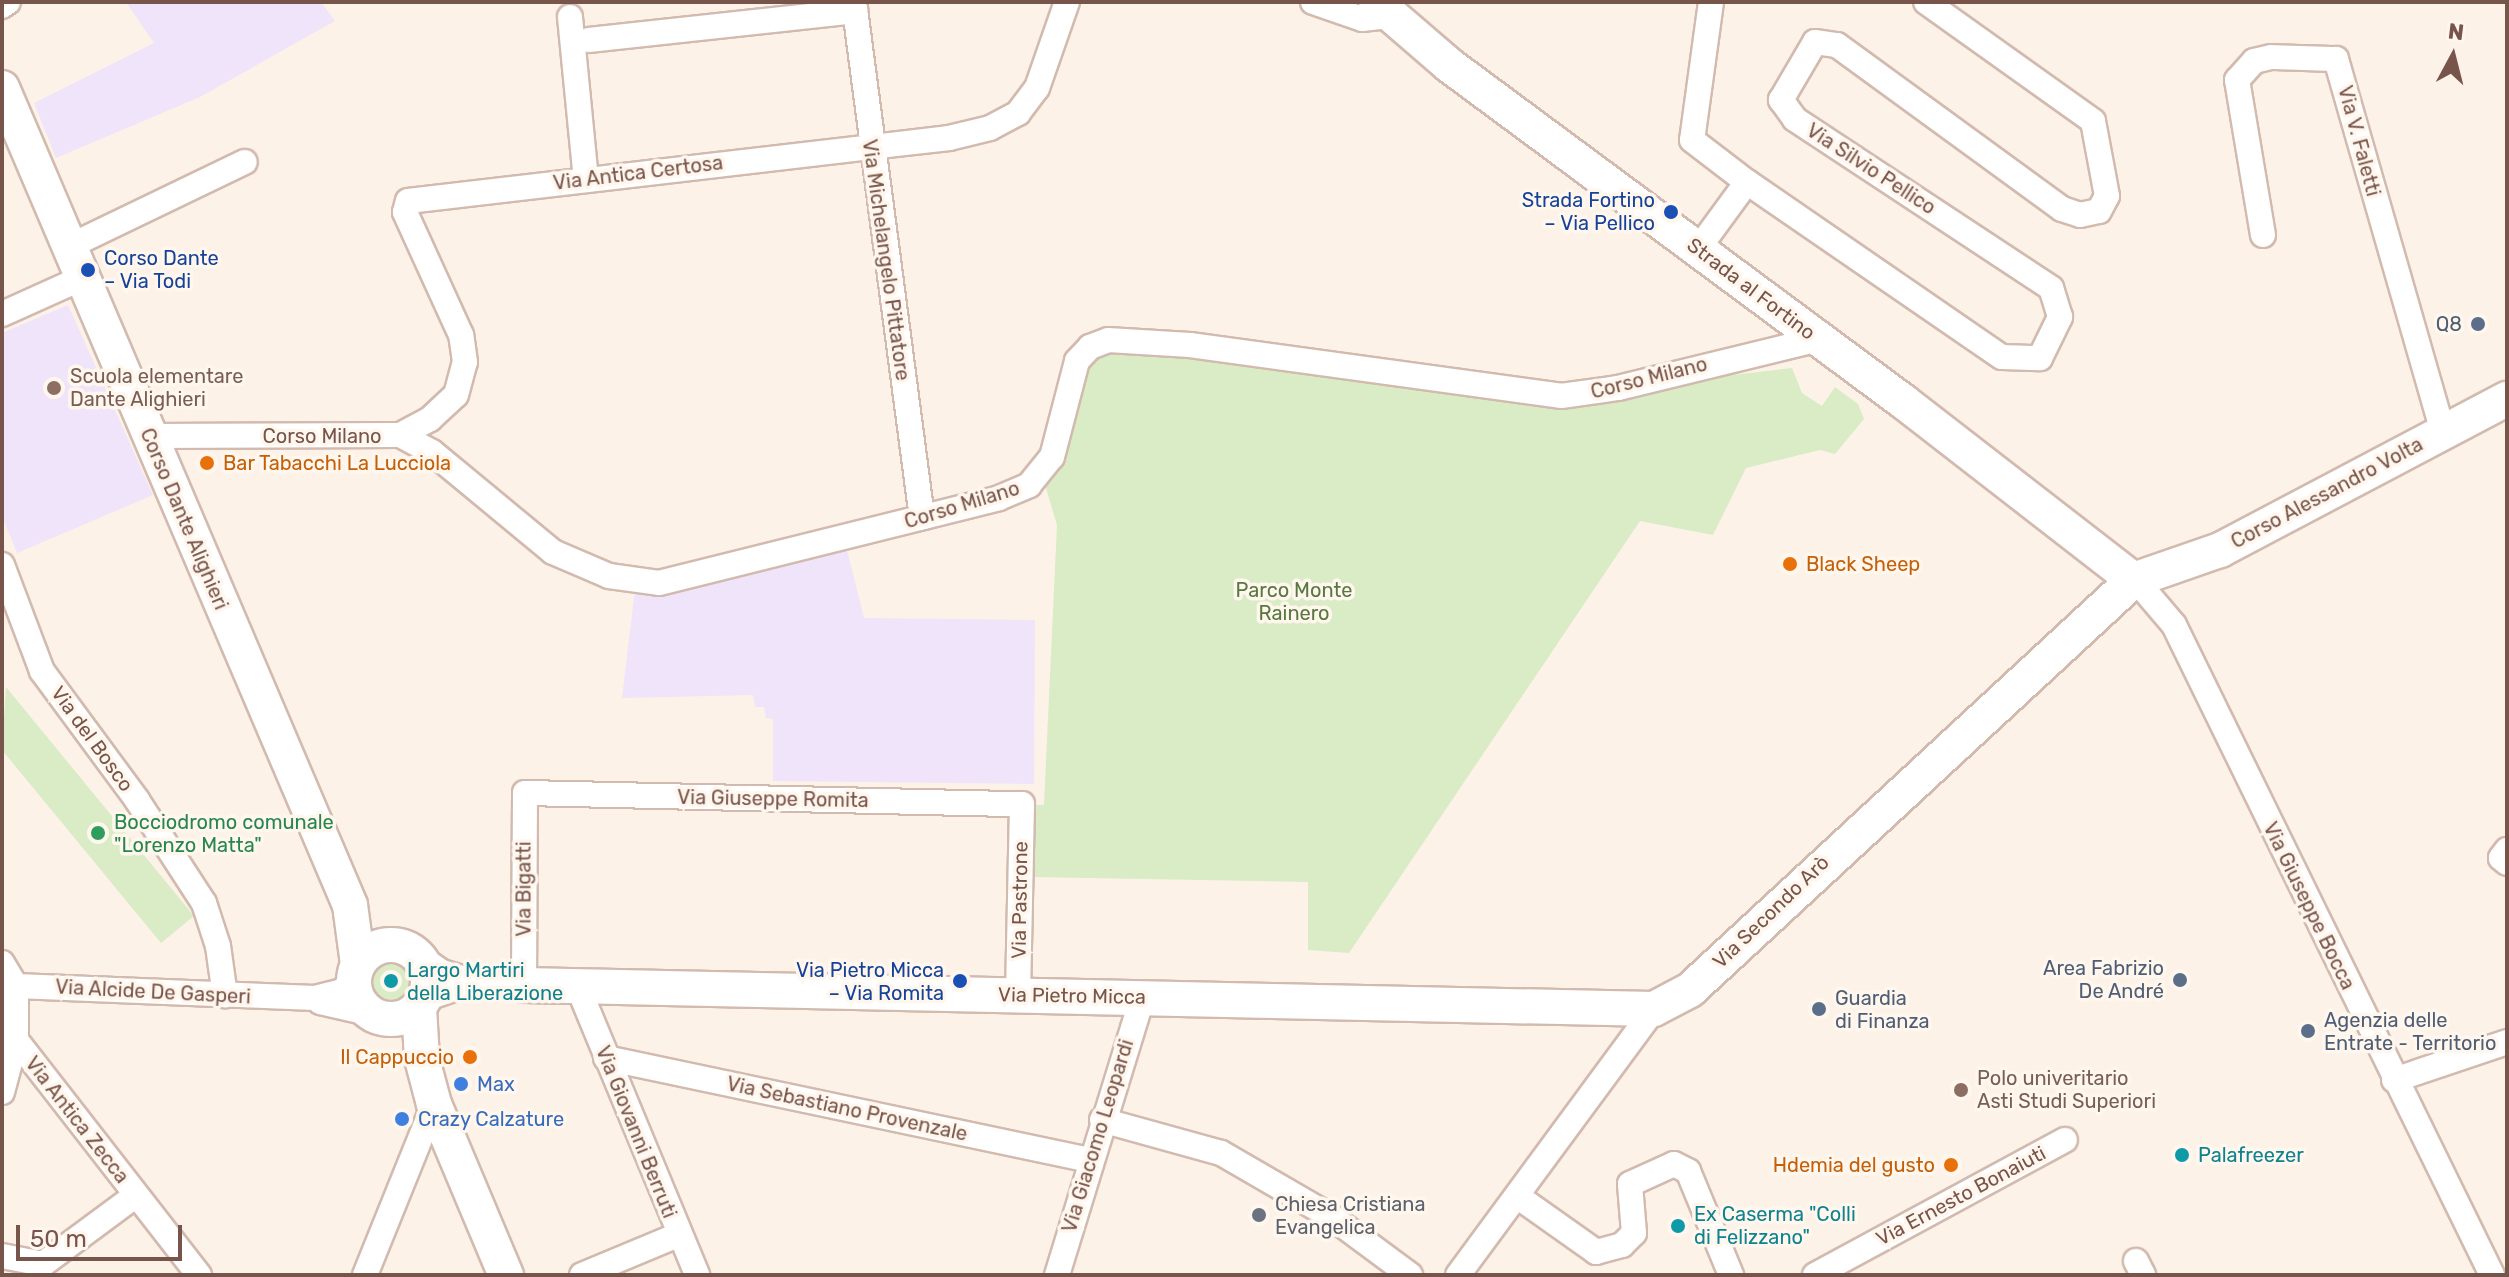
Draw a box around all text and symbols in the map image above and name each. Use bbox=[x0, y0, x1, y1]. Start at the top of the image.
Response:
north arrow bbox=[2413, 16, 2493, 96]
text: N bbox=[2446, 17, 2465, 46]
street label: Via V. Faletti bbox=[2333, 83, 2385, 199]
street label: Via Silvio Pellico bbox=[1802, 118, 1940, 220]
street label: Via Michelangelo Pittatore bbox=[857, 138, 915, 382]
street label: Via Antica Certosa bbox=[551, 151, 725, 195]
place label: Strada Fortino – Via Pellico bbox=[1522, 188, 1655, 235]
marker: Strada Fortino – Via Pellico bbox=[1662, 203, 1680, 221]
street label: Strada al Fortino bbox=[1682, 233, 1820, 345]
place label: Corso Dante – Via Todi bbox=[104, 246, 219, 293]
marker: Corso Dante – Via Todi bbox=[79, 261, 97, 279]
place label: Q8 bbox=[2436, 312, 2462, 336]
marker: Q8 bbox=[2469, 315, 2487, 333]
street label: Corso Milano bbox=[1588, 352, 1710, 404]
place label: Scuola elementare Dante Alighieri bbox=[70, 364, 243, 411]
marker: Scuola elementare Dante Alighieri bbox=[45, 379, 63, 397]
street label: Corso Dante Alighieri bbox=[135, 424, 233, 614]
street label: Corso Milano bbox=[262, 424, 382, 448]
street label: Corso Alessandro Volta bbox=[2226, 432, 2428, 554]
place label: Bar Tabacchi La Lucciola bbox=[223, 451, 452, 475]
marker: Bar Tabacchi La Lucciola bbox=[198, 454, 216, 472]
street label: Corso Milano bbox=[901, 476, 1023, 534]
place label: Black Sheep bbox=[1806, 552, 1920, 576]
marker: Black Sheep bbox=[1781, 555, 1799, 573]
park label: Parco Monte Rainero bbox=[1236, 579, 1352, 626]
street label: Via del Bosco bbox=[46, 682, 138, 796]
street label: Via Giuseppe Romita bbox=[677, 785, 869, 813]
place label: Bocciodromo comunale "Lorenzo Matta" bbox=[114, 810, 334, 857]
street label: Via Giuseppe Bocca bbox=[2258, 818, 2360, 994]
marker: Bocciodromo comunale "Lorenzo Matta" bbox=[89, 824, 107, 842]
street label: Via Bigatti bbox=[512, 841, 536, 937]
street label: Via Pastrone bbox=[1007, 841, 1033, 959]
street label: Via Secondo Arò bbox=[1708, 850, 1834, 974]
place label: Area Fabrizio De André bbox=[2043, 956, 2164, 1003]
place label: Largo Martiri della Liberazione bbox=[407, 958, 563, 1005]
place label: Via Pietro Micca – Via Romita bbox=[796, 958, 944, 1005]
marker: Area Fabrizio De André bbox=[2171, 971, 2189, 989]
marker: Largo Martiri della Liberazione bbox=[382, 972, 400, 990]
marker: Via Pietro Micca – Via Romita bbox=[951, 972, 969, 990]
street label: Via Alcide De Gasperi bbox=[54, 975, 252, 1009]
street label: Via Pietro Micca bbox=[998, 983, 1146, 1009]
place label: Guardia di Finanza bbox=[1835, 986, 1930, 1033]
marker: Guardia di Finanza bbox=[1810, 1000, 1828, 1018]
place label: Agenzia delle Entrate - Territorio bbox=[2324, 1008, 2497, 1055]
marker: Agenzia delle Entrate - Territorio bbox=[2299, 1022, 2317, 1040]
street label: Via Giacomo Leopardi bbox=[1057, 1036, 1139, 1236]
street label: Via Giovanni Berruti bbox=[590, 1042, 682, 1222]
place label: Il Cappuccio bbox=[340, 1045, 454, 1069]
marker: Il Cappuccio bbox=[461, 1048, 479, 1066]
street label: Via Antica Zecca bbox=[20, 1052, 134, 1188]
place label: Polo univeritario Asti Studi Superiori bbox=[1977, 1066, 2156, 1113]
place label: Max bbox=[477, 1072, 515, 1096]
street label: Via Sebastiano Provenzale bbox=[724, 1072, 970, 1146]
marker: Max bbox=[452, 1075, 470, 1093]
marker: Polo univeritario Asti Studi Superiori bbox=[1952, 1081, 1970, 1099]
place label: Crazy Calzature bbox=[418, 1107, 565, 1131]
marker: Crazy Calzature bbox=[393, 1110, 411, 1128]
street label: Via Ernesto Bonaiuti bbox=[1872, 1141, 2050, 1251]
place label: Palafreezer bbox=[2198, 1143, 2304, 1167]
marker: Palafreezer bbox=[2173, 1146, 2191, 1164]
place label: Hdemia del gusto bbox=[1773, 1153, 1935, 1177]
marker: Hdemia del gusto bbox=[1942, 1156, 1960, 1174]
place label: Chiesa Cristiana Evangelica bbox=[1275, 1192, 1425, 1239]
place label: Ex Caserma "Colli di Felizzano" bbox=[1694, 1202, 1856, 1249]
marker: Chiesa Cristiana Evangelica bbox=[1250, 1206, 1268, 1224]
scale bar bbox=[20, 1209, 186, 1259]
marker: Ex Caserma "Colli di Felizzano" bbox=[1669, 1217, 1687, 1235]
text: 50 m bbox=[30, 1225, 87, 1253]

